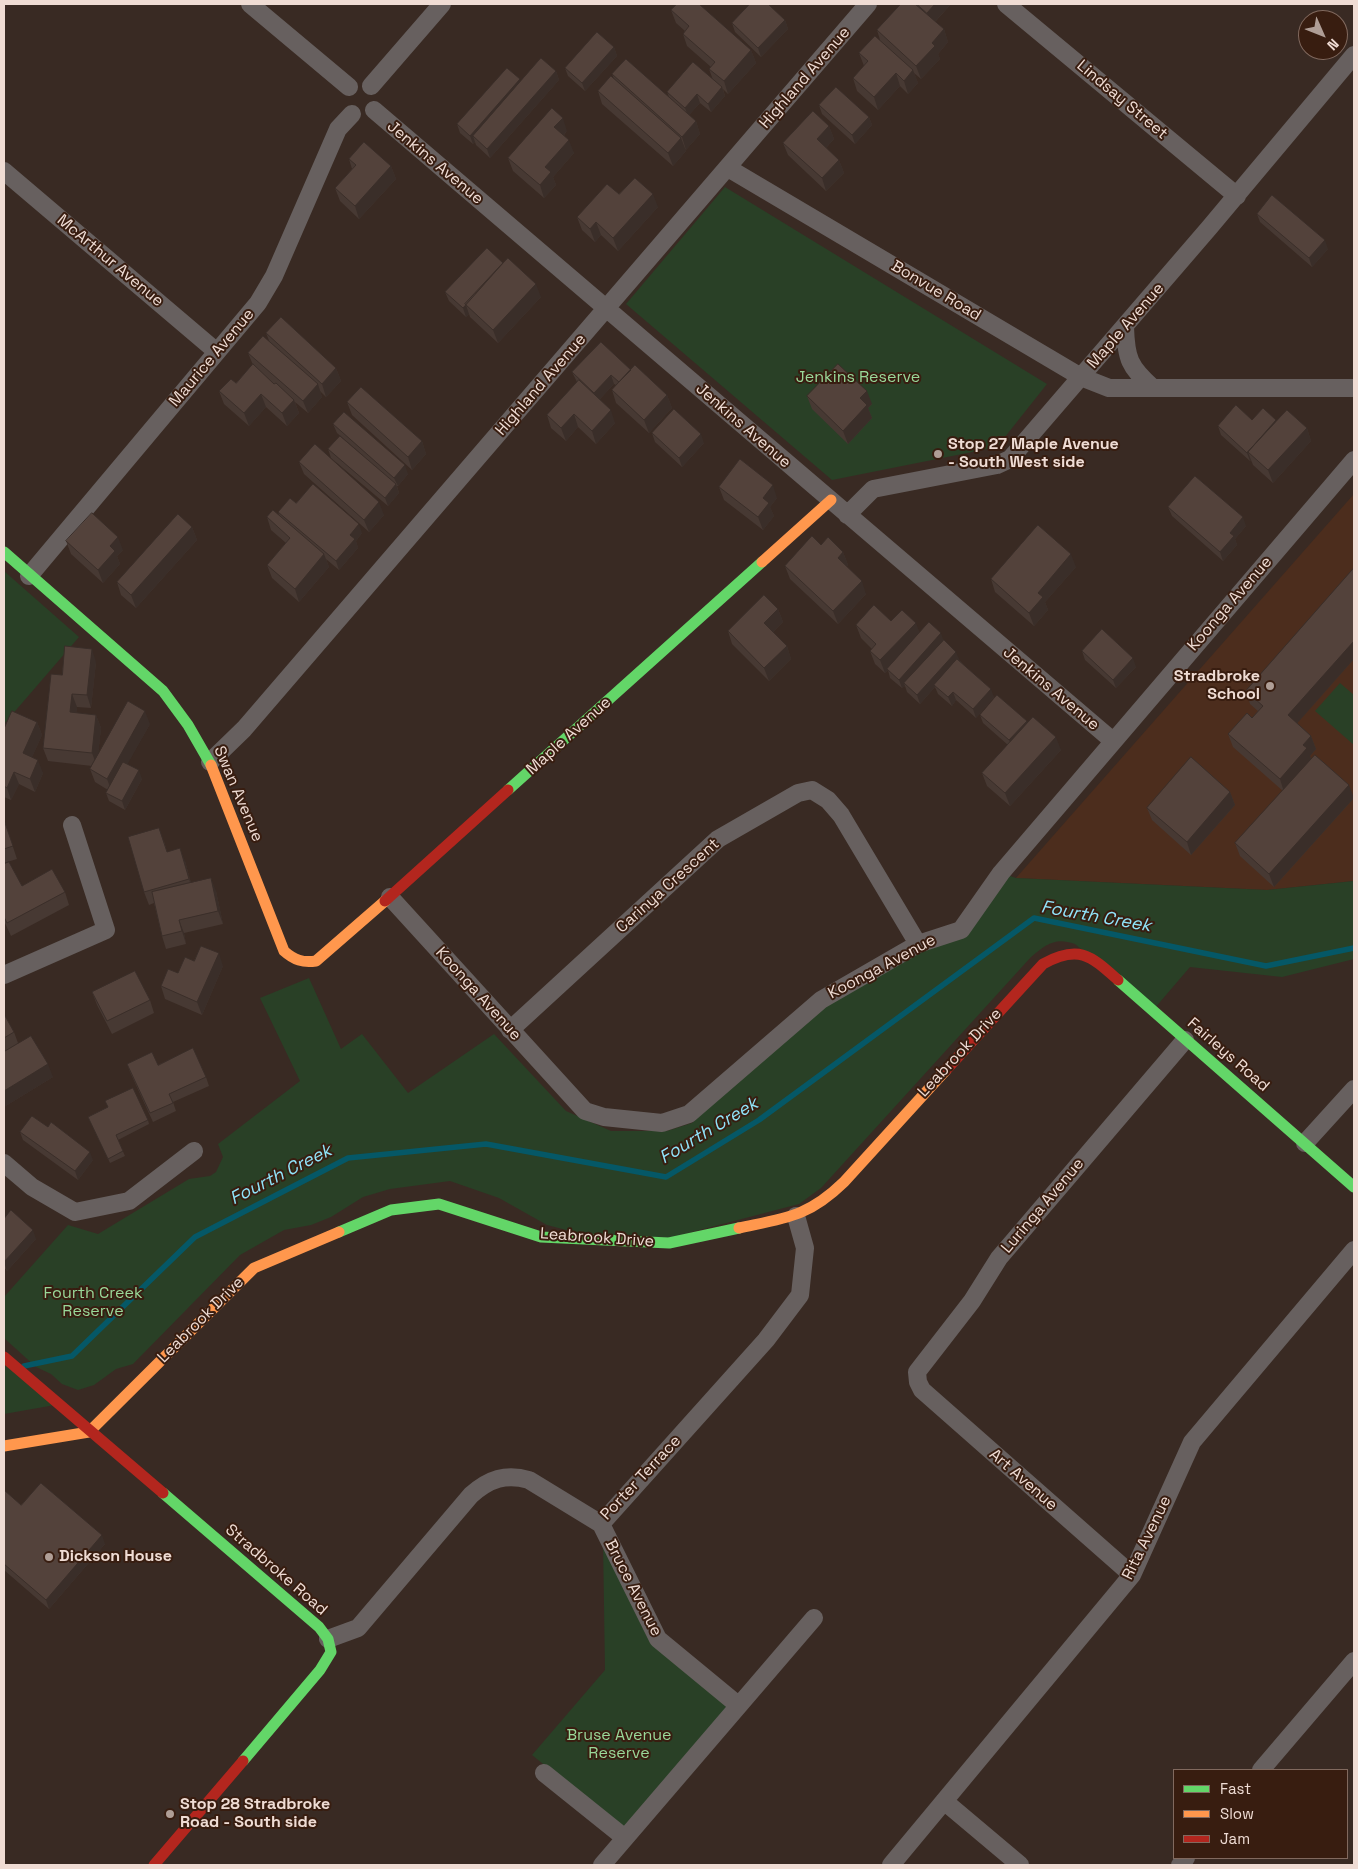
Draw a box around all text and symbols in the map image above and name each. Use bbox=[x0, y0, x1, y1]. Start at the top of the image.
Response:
north arrow bbox=[1298, 10, 1348, 60]
street label: Highland Avenue bbox=[756, 23, 854, 133]
text: N bbox=[1323, 35, 1343, 54]
street label: Lindsay Street bbox=[1073, 56, 1171, 144]
street label: Jenkins Avenue bbox=[383, 117, 487, 209]
street label: McArthur Avenue bbox=[53, 211, 167, 311]
street label: Bonvue Road bbox=[888, 257, 984, 325]
street label: Maple Avenue bbox=[1084, 279, 1168, 373]
street label: Maurice Avenue bbox=[165, 305, 259, 411]
street label: Highland Avenue bbox=[492, 330, 590, 440]
park label: Jenkins Reserve bbox=[796, 368, 920, 388]
street label: Jenkins Avenue bbox=[692, 379, 794, 473]
place label: Stop 27 Maple Avenue - South West side bbox=[948, 435, 1119, 473]
marker: Stop 27 Maple Avenue - South West side bbox=[932, 448, 944, 460]
street label: Koonga Avenue bbox=[1184, 553, 1276, 655]
street label: Jenkins Avenue bbox=[999, 643, 1103, 735]
place label: Stradbroke School bbox=[1174, 667, 1260, 705]
marker: Stradbroke School bbox=[1264, 680, 1276, 692]
street label: Maple Avenue bbox=[523, 693, 615, 779]
street label: Swan Avenue bbox=[209, 743, 267, 845]
street label: Carinya Crescent bbox=[612, 835, 724, 937]
water label: Fourth Creek bbox=[1039, 897, 1153, 937]
street label: Koonga Avenue bbox=[825, 931, 939, 1003]
street label: Koonga Avenue bbox=[431, 943, 525, 1045]
street label: Leabrook Drive bbox=[914, 1005, 1006, 1101]
street label: Fairleys Road bbox=[1183, 1014, 1273, 1096]
water label: Fourth Creek bbox=[656, 1093, 762, 1169]
water label: Fourth Creek bbox=[226, 1140, 336, 1210]
street label: Luringa Avenue bbox=[998, 1155, 1088, 1257]
street label: Leabrook Drive bbox=[539, 1224, 655, 1252]
street label: Leabrook Drive bbox=[154, 1273, 248, 1367]
park label: Fourth Creek Reserve bbox=[43, 1284, 143, 1322]
street label: Porter Terrace bbox=[597, 1432, 685, 1524]
street label: Art Avenue bbox=[985, 1445, 1061, 1515]
street label: Rita Avenue bbox=[1118, 1493, 1176, 1583]
street label: Stradbroke Road bbox=[221, 1520, 331, 1620]
street label: Bruce Avenue bbox=[600, 1536, 666, 1640]
place label: Dickson House bbox=[59, 1547, 172, 1567]
marker: Dickson House bbox=[43, 1551, 55, 1563]
park label: Bruse Avenue Reserve bbox=[567, 1726, 671, 1764]
legend bbox=[1173, 1769, 1348, 1859]
text: Fast bbox=[1220, 1779, 1251, 1798]
place label: Stop 28 Stradbroke Road - South side bbox=[180, 1795, 330, 1833]
text: Slow bbox=[1220, 1804, 1254, 1823]
marker: Stop 28 Stradbroke Road - South side bbox=[164, 1808, 176, 1820]
text: Jam bbox=[1220, 1829, 1250, 1848]

